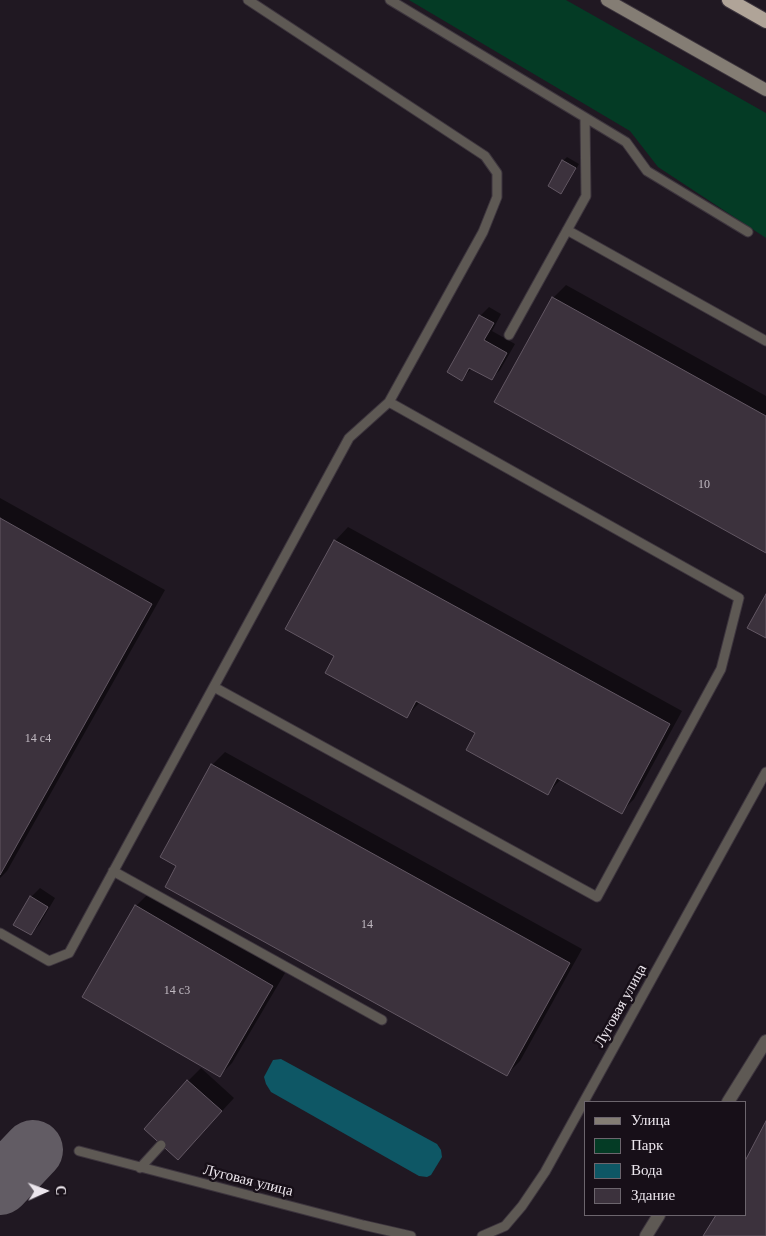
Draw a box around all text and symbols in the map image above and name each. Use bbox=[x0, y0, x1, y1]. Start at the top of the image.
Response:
house number: 10 bbox=[698, 478, 710, 492]
house number: 14 с4 bbox=[25, 732, 51, 746]
house number: 14 bbox=[361, 918, 373, 932]
street label: Луговая улица bbox=[591, 961, 651, 1051]
house number: 14 с3 bbox=[164, 984, 190, 998]
legend bbox=[584, 1101, 746, 1216]
text: Улица bbox=[631, 1112, 670, 1128]
text: Парк bbox=[631, 1137, 663, 1153]
street label: Луговая улица bbox=[201, 1161, 295, 1201]
text: Вода bbox=[631, 1162, 662, 1178]
north arrow bbox=[20, 1166, 70, 1216]
text: С bbox=[53, 1185, 68, 1196]
text: Здание bbox=[631, 1187, 675, 1203]

